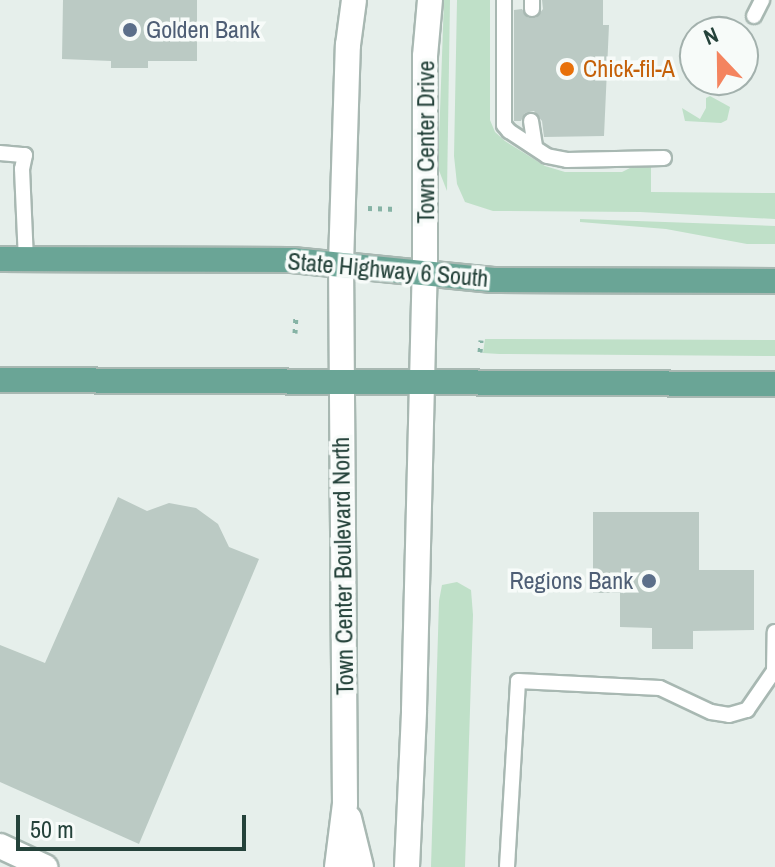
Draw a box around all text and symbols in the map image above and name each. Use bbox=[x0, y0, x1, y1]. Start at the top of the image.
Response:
place label: Golden Bank bbox=[146, 16, 260, 44]
north arrow bbox=[679, 16, 759, 96]
text: N bbox=[699, 19, 722, 52]
marker: Golden Bank bbox=[121, 21, 139, 39]
place label: Chick-fil-A bbox=[583, 55, 675, 83]
marker: Chick-fil-A bbox=[558, 60, 576, 78]
street label: Town Center Drive bbox=[412, 61, 440, 223]
street label: State Highway 6 South bbox=[286, 247, 490, 293]
street label: Town Center Boulevard North bbox=[326, 437, 360, 695]
place label: Regions Bank bbox=[509, 567, 633, 595]
marker: Regions Bank bbox=[640, 572, 658, 590]
scale bar bbox=[20, 799, 250, 849]
text: 50 m bbox=[30, 813, 74, 845]

